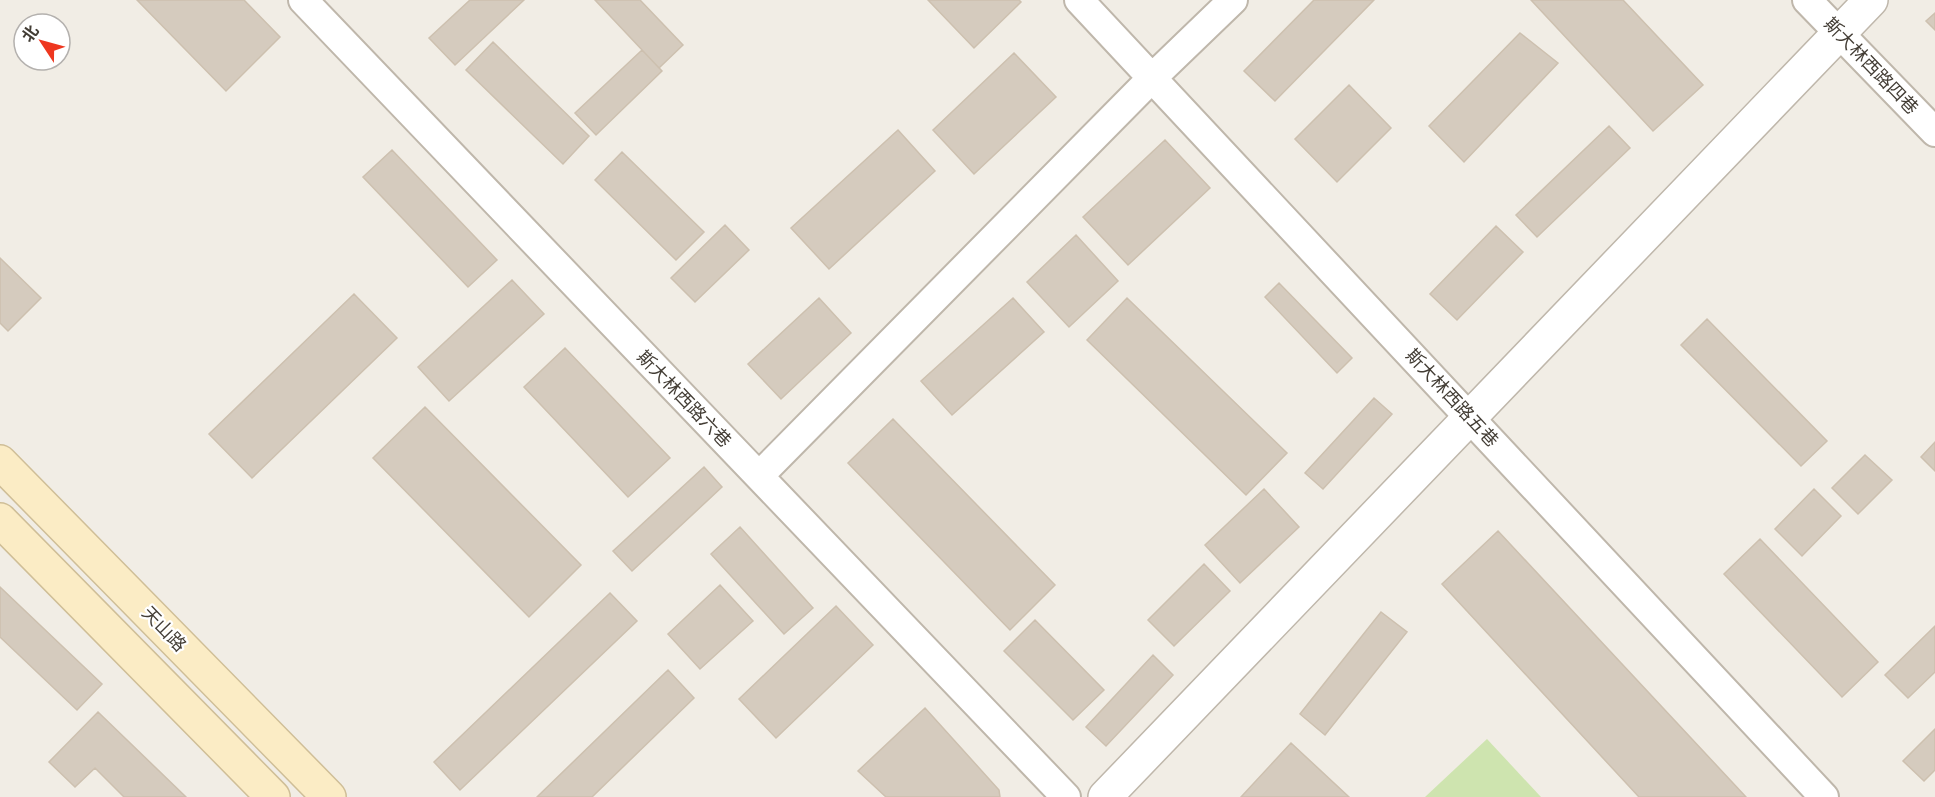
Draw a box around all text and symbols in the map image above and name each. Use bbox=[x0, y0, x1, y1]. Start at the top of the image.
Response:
north arrow bbox=[12, 12, 72, 72]
street label: 斯大林西路四巷 bbox=[1820, 13, 1923, 118]
text: 北 bbox=[18, 21, 43, 46]
street label: 斯大林西路五巷 bbox=[1402, 344, 1503, 451]
street label: 斯大林西路六巷 bbox=[633, 346, 736, 451]
street label: 天山路 bbox=[138, 602, 191, 655]

